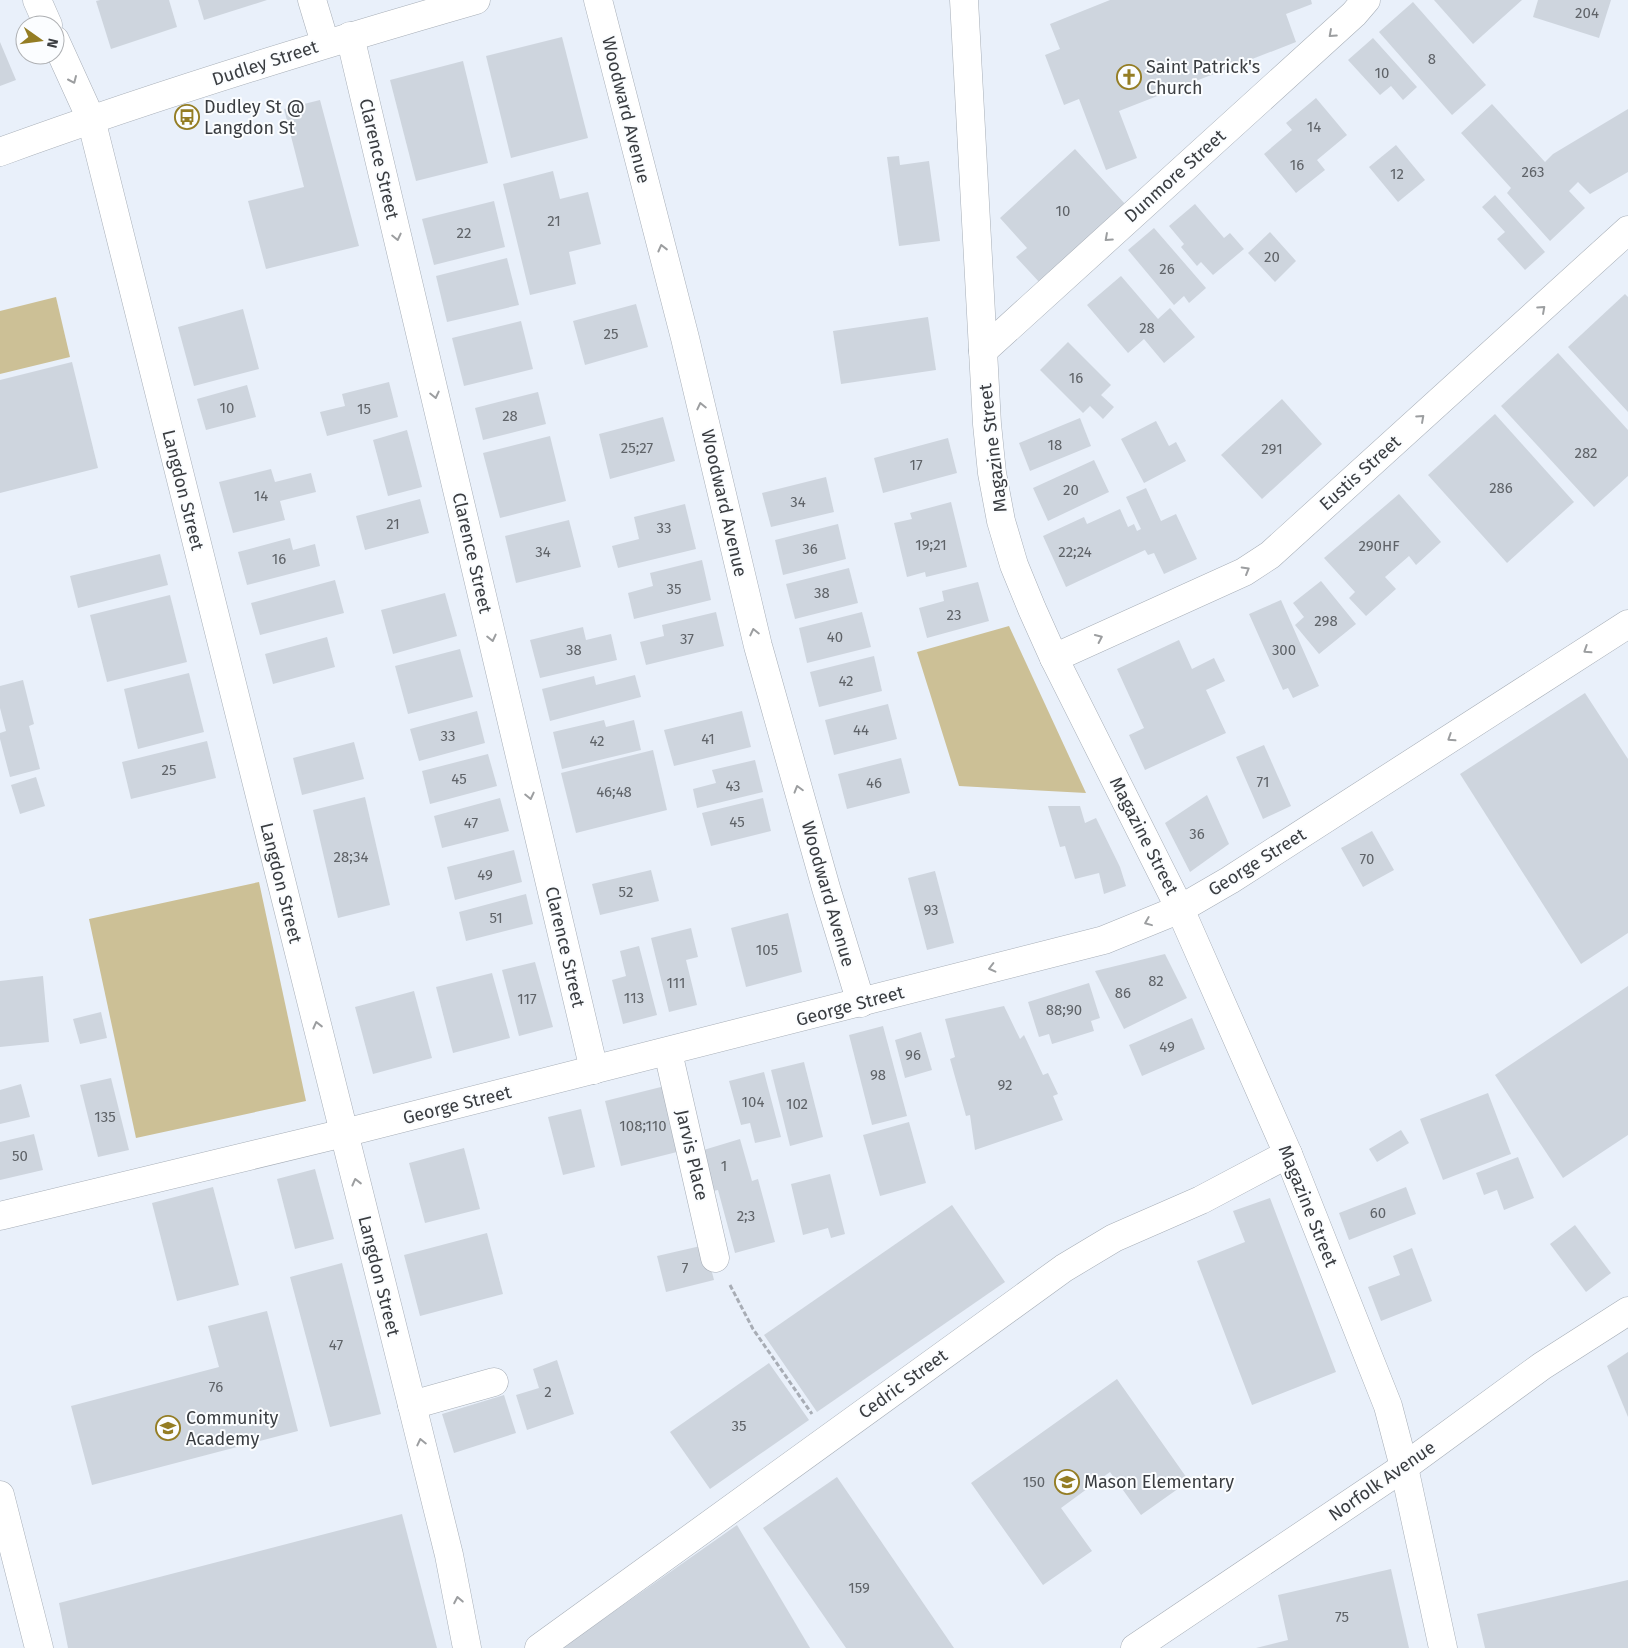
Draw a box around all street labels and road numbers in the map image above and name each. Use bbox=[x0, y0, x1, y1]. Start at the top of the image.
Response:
street label: Woodward Avenue bbox=[597, 34, 655, 186]
street label: Dudley Street bbox=[209, 35, 321, 90]
street label: Clarence Street bbox=[354, 96, 404, 222]
street label: Dunmore Street bbox=[1120, 125, 1230, 227]
street label: Magazine Street bbox=[974, 382, 1012, 514]
street label: Langdon Street bbox=[157, 427, 209, 553]
street label: Woodward Avenue bbox=[696, 427, 752, 579]
street label: Eustis Street bbox=[1315, 430, 1406, 515]
street label: Clarence Street bbox=[447, 490, 497, 616]
street label: Magazine Street bbox=[1105, 773, 1183, 899]
street label: Woodward Avenue bbox=[797, 819, 859, 969]
street label: Langdon Street bbox=[255, 820, 307, 946]
street label: George Street bbox=[1204, 823, 1310, 901]
street label: Clarence Street bbox=[540, 884, 590, 1010]
street label: George Street bbox=[794, 981, 907, 1031]
street label: George Street bbox=[401, 1081, 514, 1129]
street label: Jarvis Place bbox=[671, 1107, 713, 1203]
street label: Magazine Street bbox=[1274, 1142, 1343, 1271]
street label: Langdon Street bbox=[353, 1213, 405, 1339]
street label: Cedric Street bbox=[854, 1344, 952, 1424]
street label: Norfolk Avenue bbox=[1324, 1436, 1440, 1526]

